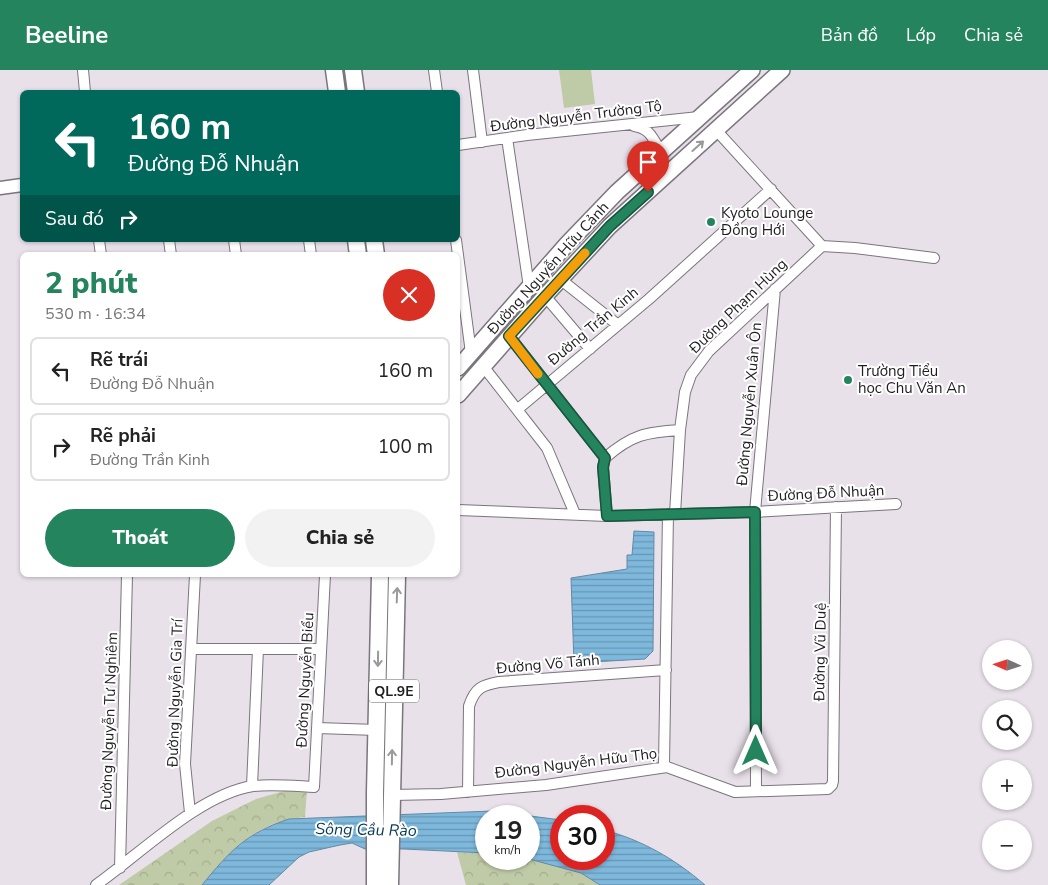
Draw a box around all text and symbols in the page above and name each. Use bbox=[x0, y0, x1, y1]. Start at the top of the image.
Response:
text: Beeline bbox=[25, 19, 108, 51]
text: Bản đồ bbox=[821, 23, 878, 47]
text: Lớp bbox=[906, 23, 936, 47]
text: Chia sẻ bbox=[964, 23, 1023, 47]
street label: Đường Nguyễn Trường Tộ bbox=[488, 96, 663, 137]
text: 160 m bbox=[128, 104, 231, 151]
icon: left bbox=[45, 110, 110, 175]
one-way arrow bbox=[691, 140, 704, 152]
pin bbox=[627, 141, 669, 192]
icon: arrive bbox=[634, 148, 662, 176]
text: Đường Đỗ Nhuận bbox=[128, 149, 299, 179]
street label: Đường Nguyễn Hữu Cảnh bbox=[482, 197, 613, 339]
place label: Kyoto Lounge Đồng Hới bbox=[720, 203, 813, 240]
icon: right bbox=[114, 205, 142, 233]
text: Sau đó bbox=[45, 206, 104, 232]
marker: Kyoto Lounge Đồng Hới bbox=[705, 216, 717, 228]
street label: Đường Phạm Hùng bbox=[684, 254, 791, 359]
text: 2 phút bbox=[45, 263, 137, 304]
button: close bbox=[383, 269, 435, 321]
street label: Đường Trần Kinh bbox=[543, 282, 642, 370]
text: 530 m · 16:34 bbox=[45, 303, 146, 325]
street label: Đường Nguyễn Xuân Ôn bbox=[731, 321, 766, 487]
text: Rẽ trái bbox=[90, 347, 148, 373]
icon: left bbox=[47, 357, 75, 385]
text: 160 m bbox=[378, 358, 433, 384]
place label: Trường Tiểu học Chu Văn An bbox=[858, 361, 966, 398]
text: Đường Đỗ Nhuận bbox=[90, 373, 215, 395]
marker: Trường Tiểu học Chu Văn An bbox=[842, 374, 854, 386]
text: Rẽ phải bbox=[90, 423, 156, 449]
icon: right bbox=[47, 433, 75, 461]
text: 100 m bbox=[378, 434, 433, 460]
text: Đường Trần Kinh bbox=[90, 449, 210, 471]
street label: Đường Đỗ Nhuận bbox=[766, 480, 885, 506]
button: Thoát bbox=[45, 509, 235, 567]
button: Chia sẻ bbox=[245, 509, 435, 567]
one-way arrow bbox=[392, 587, 402, 604]
street label: Đường Vũ Duệ bbox=[809, 603, 831, 702]
street label: Đường Nguyễn Biểu bbox=[291, 612, 319, 749]
street label: Đường Nguyễn Gia Trí bbox=[162, 617, 188, 768]
street label: Đường Nguyễn Tư Nghiêm bbox=[96, 632, 122, 811]
north arrow bbox=[982, 640, 1032, 690]
map controls bbox=[982, 640, 1032, 870]
one-way arrow bbox=[373, 650, 383, 666]
street label: Đường Võ Tánh bbox=[495, 650, 600, 679]
road number: QL.9E bbox=[369, 680, 419, 702]
button: search bbox=[982, 700, 1032, 750]
position arrow bbox=[729, 724, 781, 776]
street label: Đường Nguyễn Hữu Thọ bbox=[493, 743, 658, 783]
one-way arrow bbox=[388, 750, 397, 766]
button: + bbox=[982, 760, 1032, 810]
speed limit sign: 30 bbox=[550, 805, 615, 870]
text: 19 bbox=[492, 814, 523, 848]
water label: Sông Cầu Rào bbox=[315, 818, 417, 842]
button: − bbox=[982, 820, 1032, 870]
text: km/h bbox=[494, 842, 521, 858]

